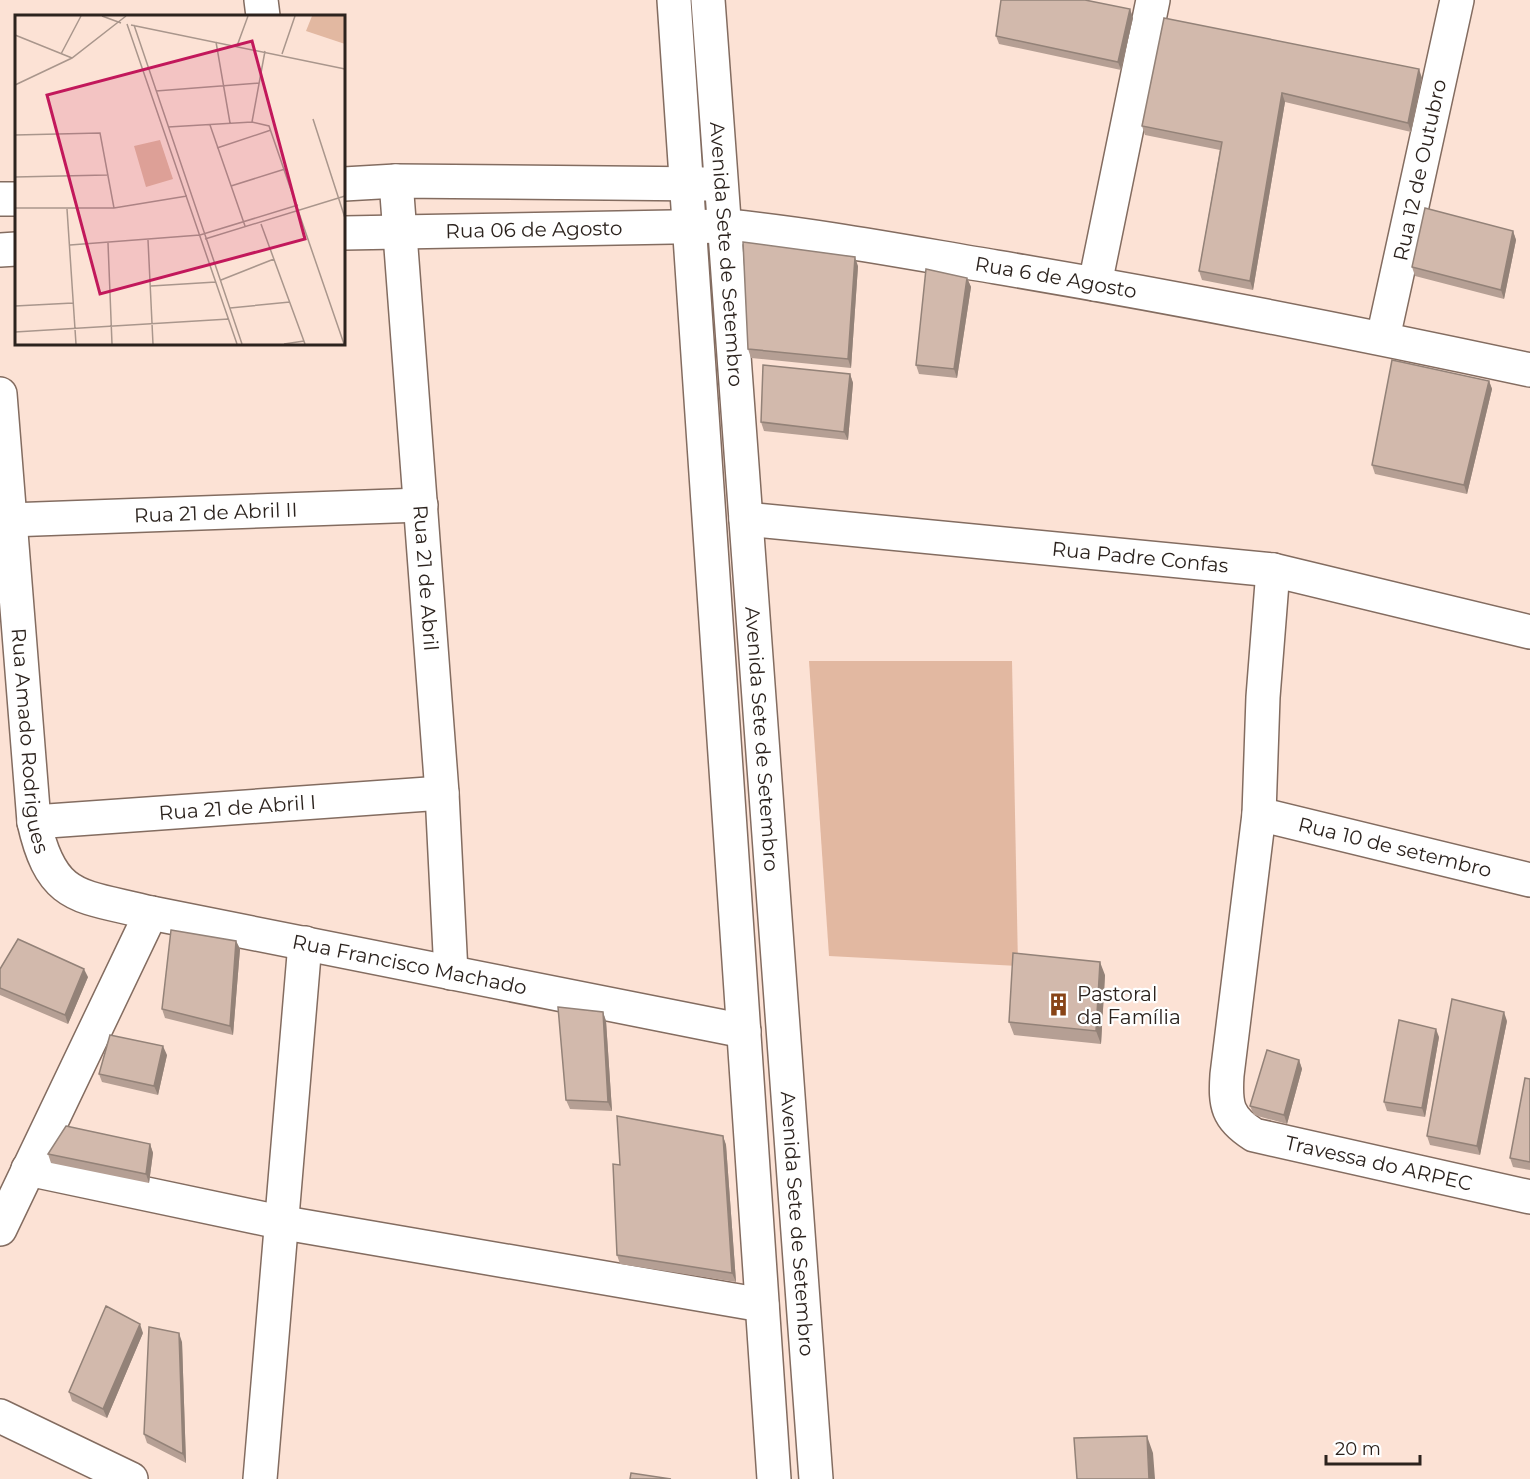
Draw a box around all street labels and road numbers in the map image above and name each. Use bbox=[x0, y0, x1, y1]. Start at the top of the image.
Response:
street label: Rua 12 de Outubro bbox=[1388, 77, 1451, 263]
street label: Avenida Sete de Setembro bbox=[705, 121, 748, 388]
street label: Rua 06 de Agosto bbox=[445, 216, 623, 243]
street label: Rua 6 de Agosto bbox=[973, 252, 1139, 303]
street label: Rua 21 de Abril II bbox=[134, 497, 298, 527]
street label: Rua 21 de Abril bbox=[408, 504, 443, 652]
street label: Rua Padre Confas bbox=[1051, 537, 1230, 578]
street label: Avenida Sete de Setembro bbox=[740, 606, 784, 872]
street label: Rua Amado Rodrigues bbox=[7, 627, 54, 857]
street label: Rua 21 de Abril I bbox=[158, 790, 317, 825]
street label: Rua 10 de setembro bbox=[1296, 812, 1494, 882]
street label: Rua Francisco Machado bbox=[290, 929, 529, 1000]
street label: Avenida Sete de Setembro bbox=[776, 1090, 819, 1357]
street label: Travessa do ARPEC bbox=[1283, 1130, 1475, 1196]

